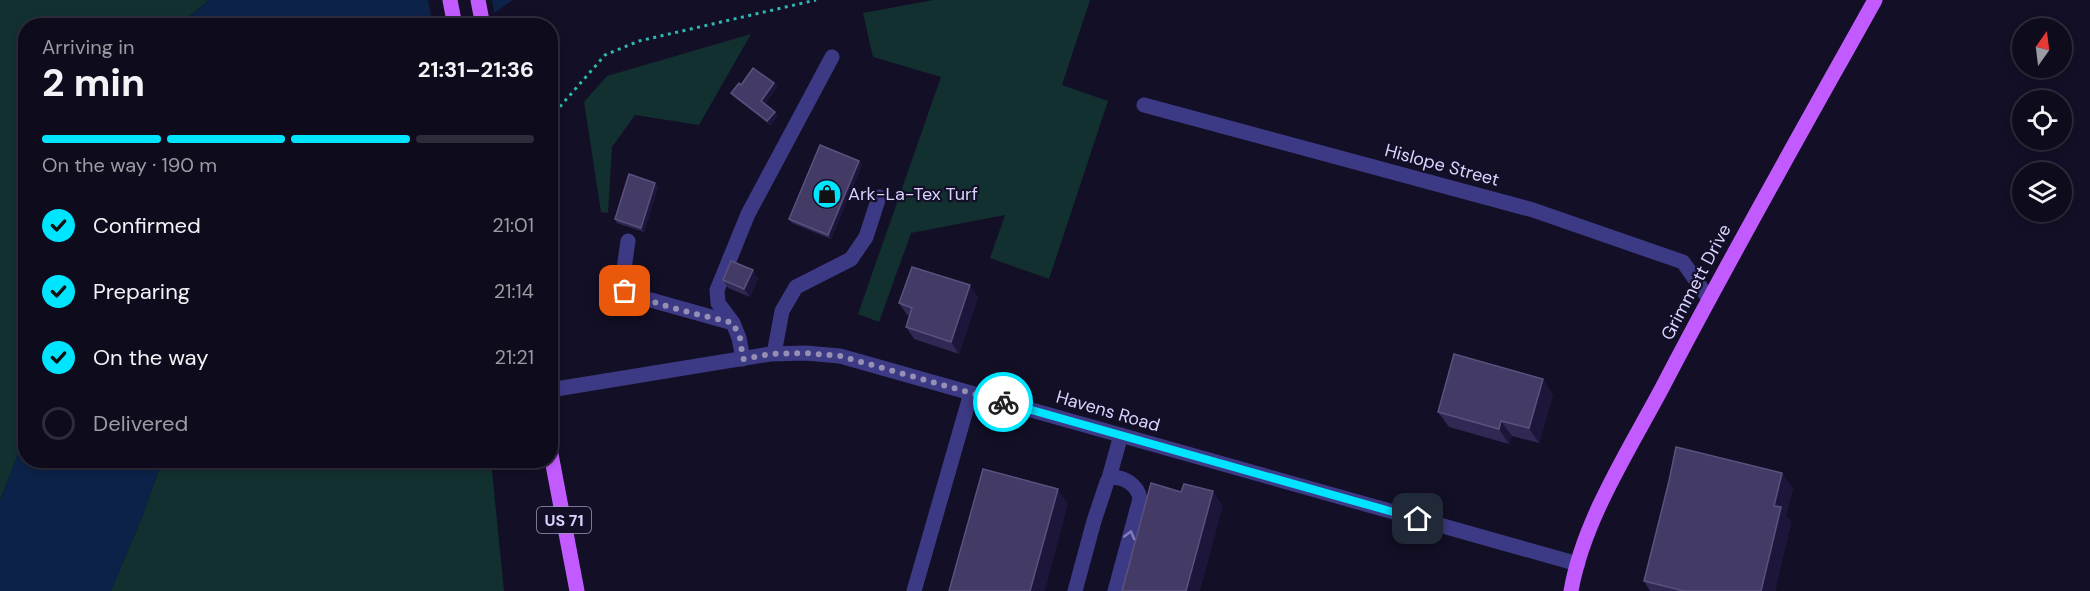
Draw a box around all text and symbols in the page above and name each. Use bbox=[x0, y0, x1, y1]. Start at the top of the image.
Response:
north arrow bbox=[2012, 18, 2072, 78]
map controls bbox=[2012, 18, 2072, 222]
text: Arriving in bbox=[42, 34, 134, 60]
text: 21:31–21:36 bbox=[418, 55, 534, 84]
text: 2 min bbox=[42, 57, 145, 108]
button: locate bbox=[2012, 90, 2072, 150]
street label: Hislope Street bbox=[1382, 138, 1502, 192]
text: On the way · 190 m bbox=[42, 152, 217, 178]
button: layers bbox=[2012, 162, 2072, 222]
shop icon: Ark-La-Tex Turf bbox=[811, 178, 843, 210]
place label: Ark-La-Tex Turf bbox=[848, 182, 978, 206]
icon: check bbox=[42, 209, 75, 242]
text: Confirmed bbox=[93, 211, 201, 240]
text: 21:01 bbox=[492, 212, 534, 238]
street label: Grimmett Drive bbox=[1655, 220, 1737, 344]
pin bbox=[599, 265, 650, 316]
icon: bag bbox=[608, 274, 641, 307]
icon: check bbox=[42, 275, 75, 308]
text: Preparing bbox=[93, 277, 190, 306]
text: 21:14 bbox=[494, 278, 534, 304]
icon: check bbox=[42, 341, 75, 374]
text: On the way bbox=[93, 343, 208, 372]
text: 21:21 bbox=[494, 344, 534, 370]
courier bbox=[973, 372, 1033, 432]
street label: Havens Road bbox=[1053, 385, 1163, 437]
icon: bike bbox=[987, 386, 1020, 419]
text: Delivered bbox=[93, 409, 188, 438]
pin bbox=[1392, 493, 1443, 544]
icon: home bbox=[1401, 502, 1434, 535]
road number: US 71 bbox=[537, 507, 591, 533]
one-way arrow bbox=[1123, 530, 1135, 540]

